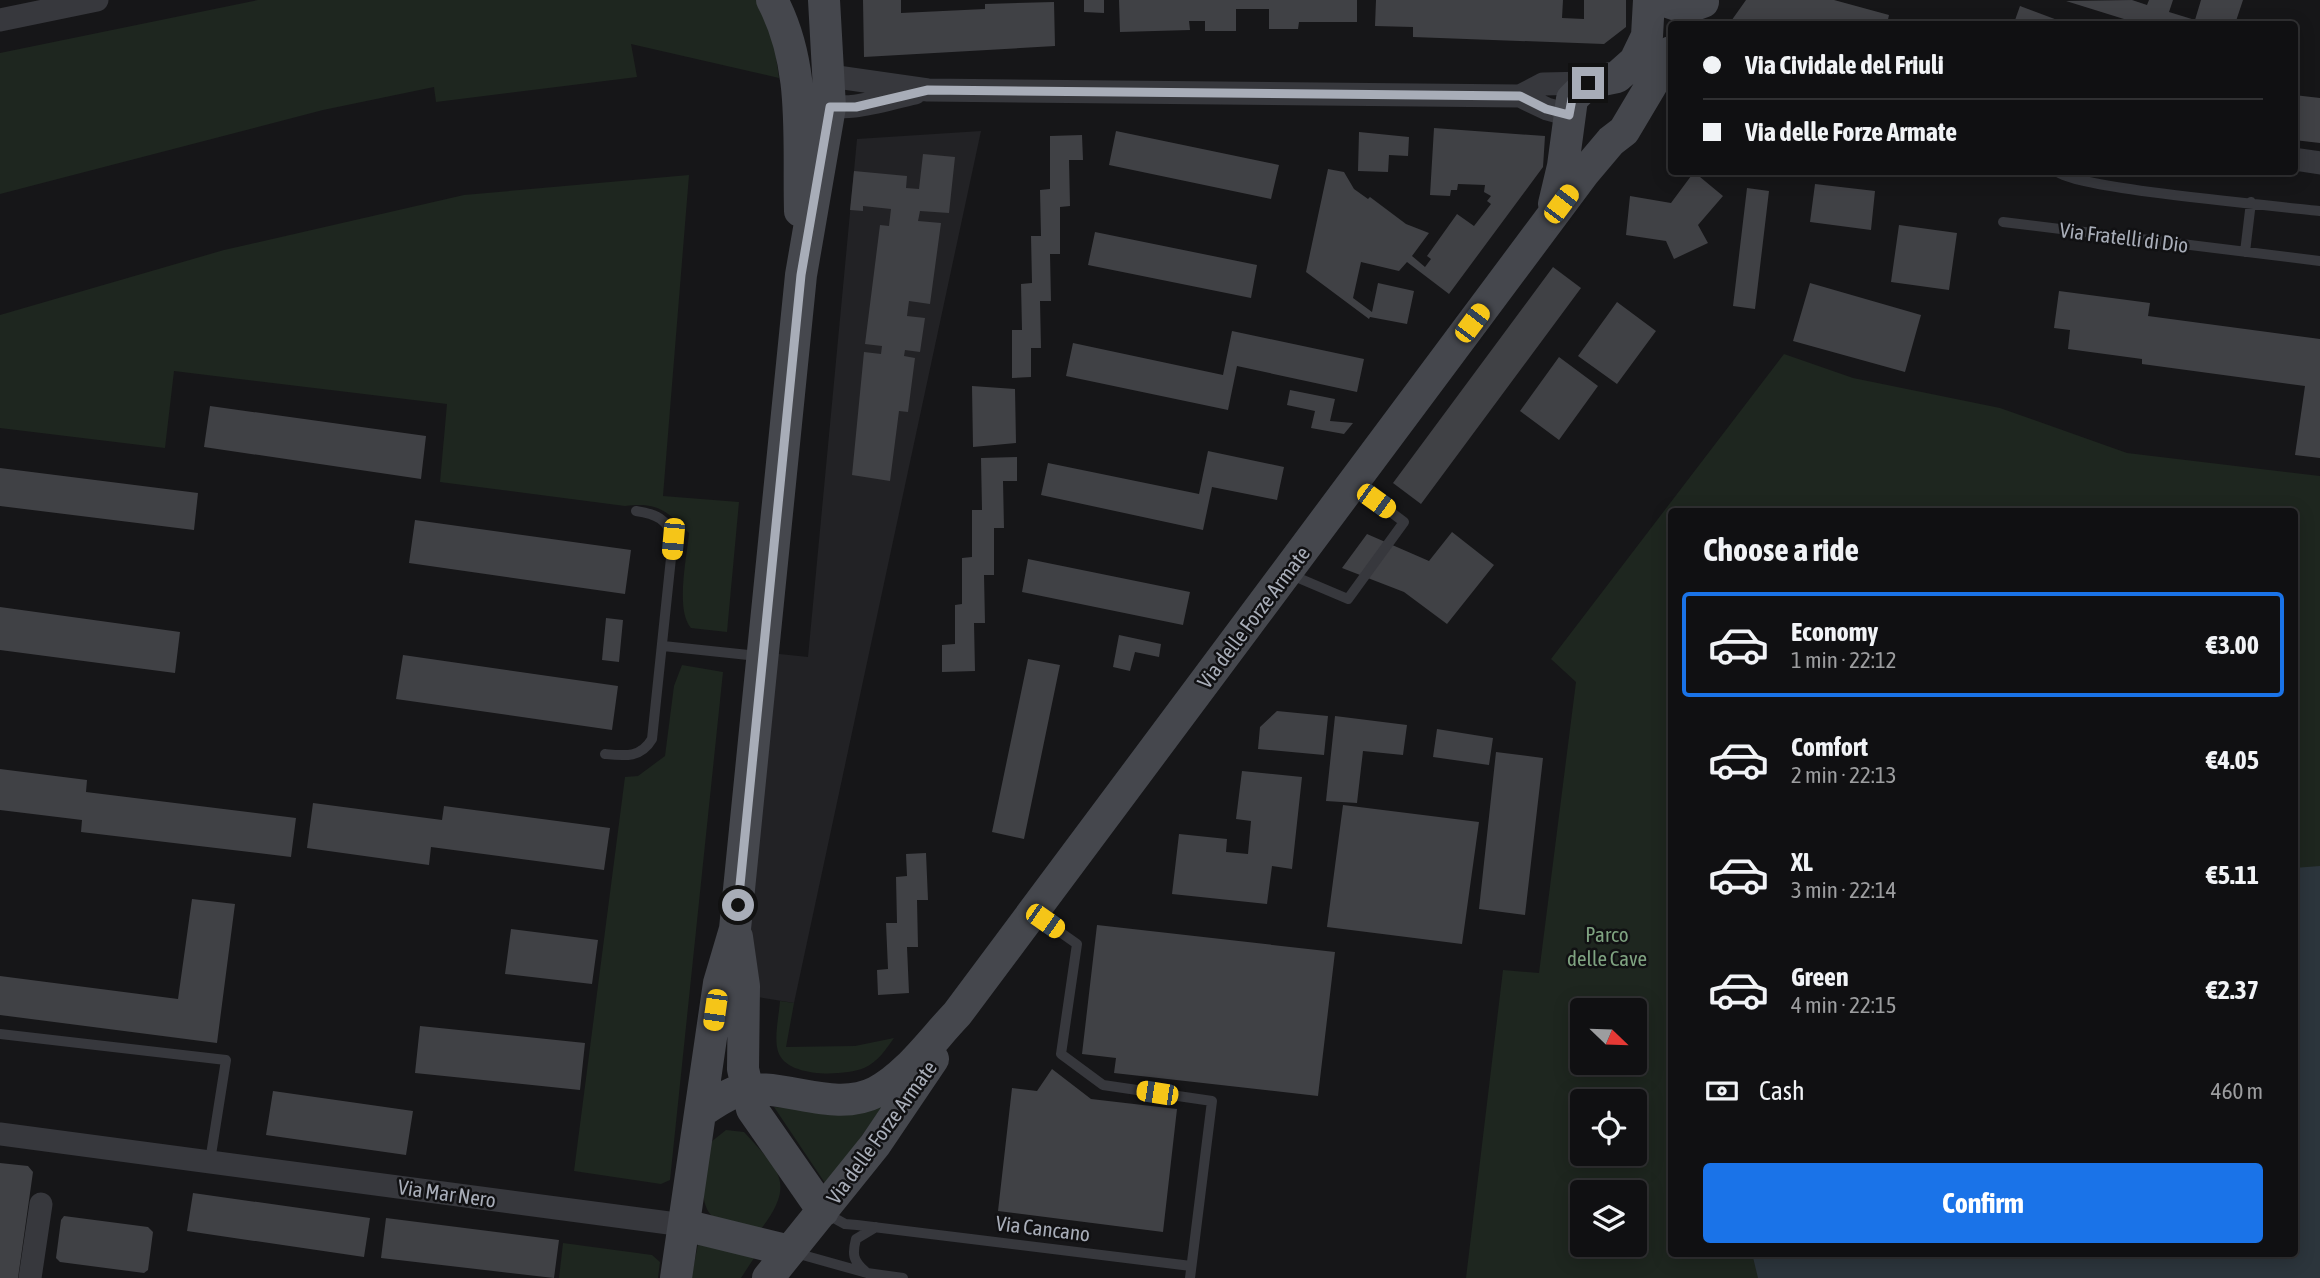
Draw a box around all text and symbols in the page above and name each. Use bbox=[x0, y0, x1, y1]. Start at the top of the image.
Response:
text: Via Cividale del Friuli bbox=[1745, 50, 1944, 80]
route end bbox=[1572, 67, 1604, 99]
text: Via delle Forze Armate bbox=[1745, 117, 1957, 147]
car bbox=[1540, 181, 1583, 227]
street label: Via Fratelli di Dio bbox=[2058, 217, 2190, 257]
car bbox=[1451, 300, 1494, 346]
car bbox=[1353, 480, 1400, 522]
car bbox=[661, 517, 686, 561]
text: Choose a ride bbox=[1703, 531, 1859, 568]
street label: Via delle Forze Armate bbox=[1192, 541, 1314, 693]
icon: car bbox=[1707, 613, 1770, 676]
text: Economy bbox=[1791, 617, 1878, 647]
text: €3.00 bbox=[2206, 630, 2259, 660]
text: 1 min · 22:12 bbox=[1791, 647, 1897, 673]
icon: car bbox=[1707, 728, 1770, 791]
text: Comfort bbox=[1791, 732, 1868, 762]
text: €4.05 bbox=[2206, 745, 2259, 775]
text: 2 min · 22:13 bbox=[1791, 762, 1897, 788]
icon: car bbox=[1707, 843, 1770, 906]
text: XL bbox=[1791, 847, 1813, 877]
text: €5.11 bbox=[2206, 860, 2259, 890]
text: 3 min · 22:14 bbox=[1791, 877, 1897, 903]
route start bbox=[722, 889, 754, 921]
car bbox=[1022, 900, 1069, 942]
park label: Parco delle Cave bbox=[1567, 922, 1647, 970]
icon: car bbox=[1707, 958, 1770, 1021]
text: Green bbox=[1791, 962, 1849, 992]
text: €2.37 bbox=[2206, 975, 2259, 1005]
car bbox=[702, 988, 729, 1032]
text: 4 min · 22:15 bbox=[1791, 992, 1897, 1018]
north arrow bbox=[1570, 998, 1647, 1074]
map controls bbox=[1570, 998, 1647, 1257]
street label: Via delle Forze Armate bbox=[821, 1056, 941, 1208]
icon: cash bbox=[1703, 1072, 1741, 1110]
text: Cash bbox=[1759, 1076, 1805, 1106]
text: 460 m bbox=[2211, 1078, 2263, 1104]
car bbox=[1135, 1079, 1180, 1107]
button: locate bbox=[1570, 1089, 1647, 1166]
button: Confirm bbox=[1703, 1163, 2263, 1243]
street label: Via Mar Nero bbox=[396, 1174, 498, 1212]
button: layers bbox=[1570, 1180, 1647, 1257]
street label: Via Cancano bbox=[995, 1210, 1091, 1246]

